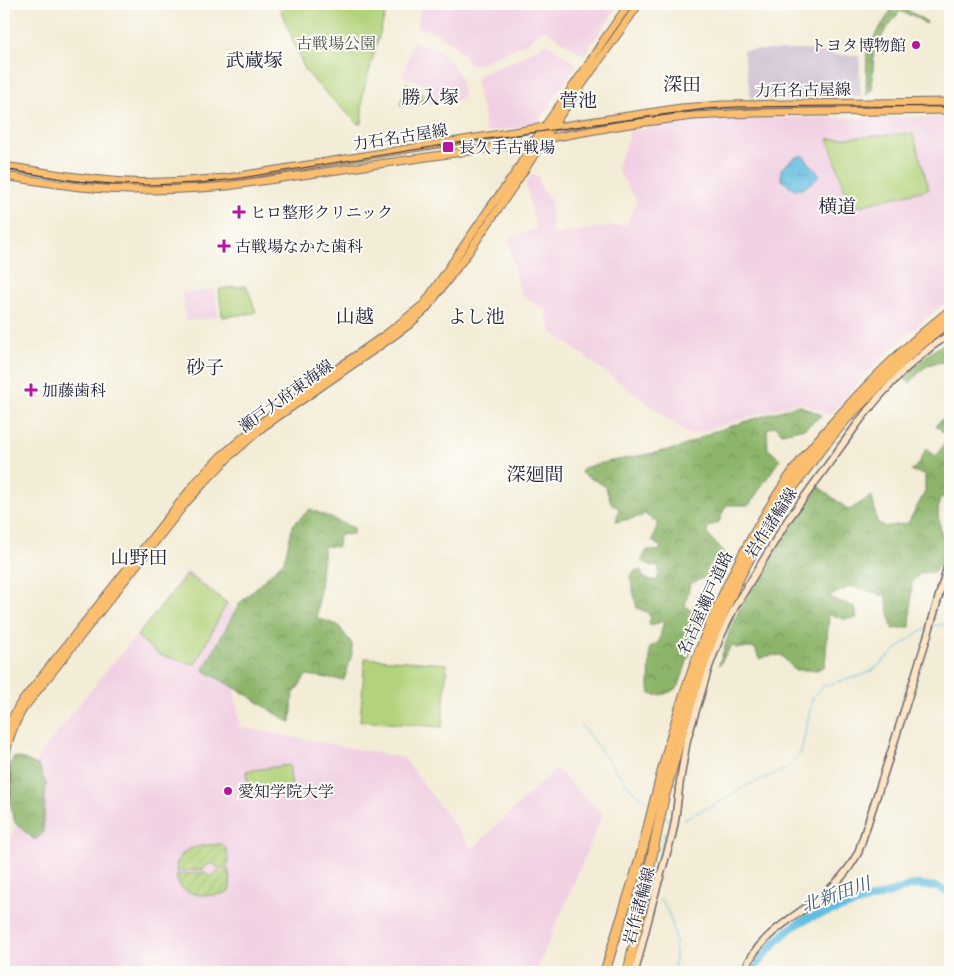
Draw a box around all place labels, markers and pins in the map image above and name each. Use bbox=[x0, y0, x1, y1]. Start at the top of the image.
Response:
place label: トヨタ博物館 bbox=[810, 36, 906, 55]
marker: トヨタ博物館 bbox=[910, 39, 922, 51]
place label: 長久手古戦場 bbox=[459, 138, 555, 157]
marker: 長久手古戦場 bbox=[441, 140, 455, 154]
place label: ヒロ整形クリニック bbox=[250, 203, 393, 222]
marker: ヒロ整形クリニック bbox=[232, 205, 246, 219]
place label: 古戦場なかた歯科 bbox=[235, 237, 363, 256]
marker: 古戦場なかた歯科 bbox=[217, 239, 231, 253]
place label: 加藤歯科 bbox=[42, 381, 106, 400]
marker: 加藤歯科 bbox=[24, 383, 38, 397]
place label: 愛知学院大学 bbox=[238, 782, 334, 801]
marker: 愛知学院大学 bbox=[222, 785, 234, 797]

